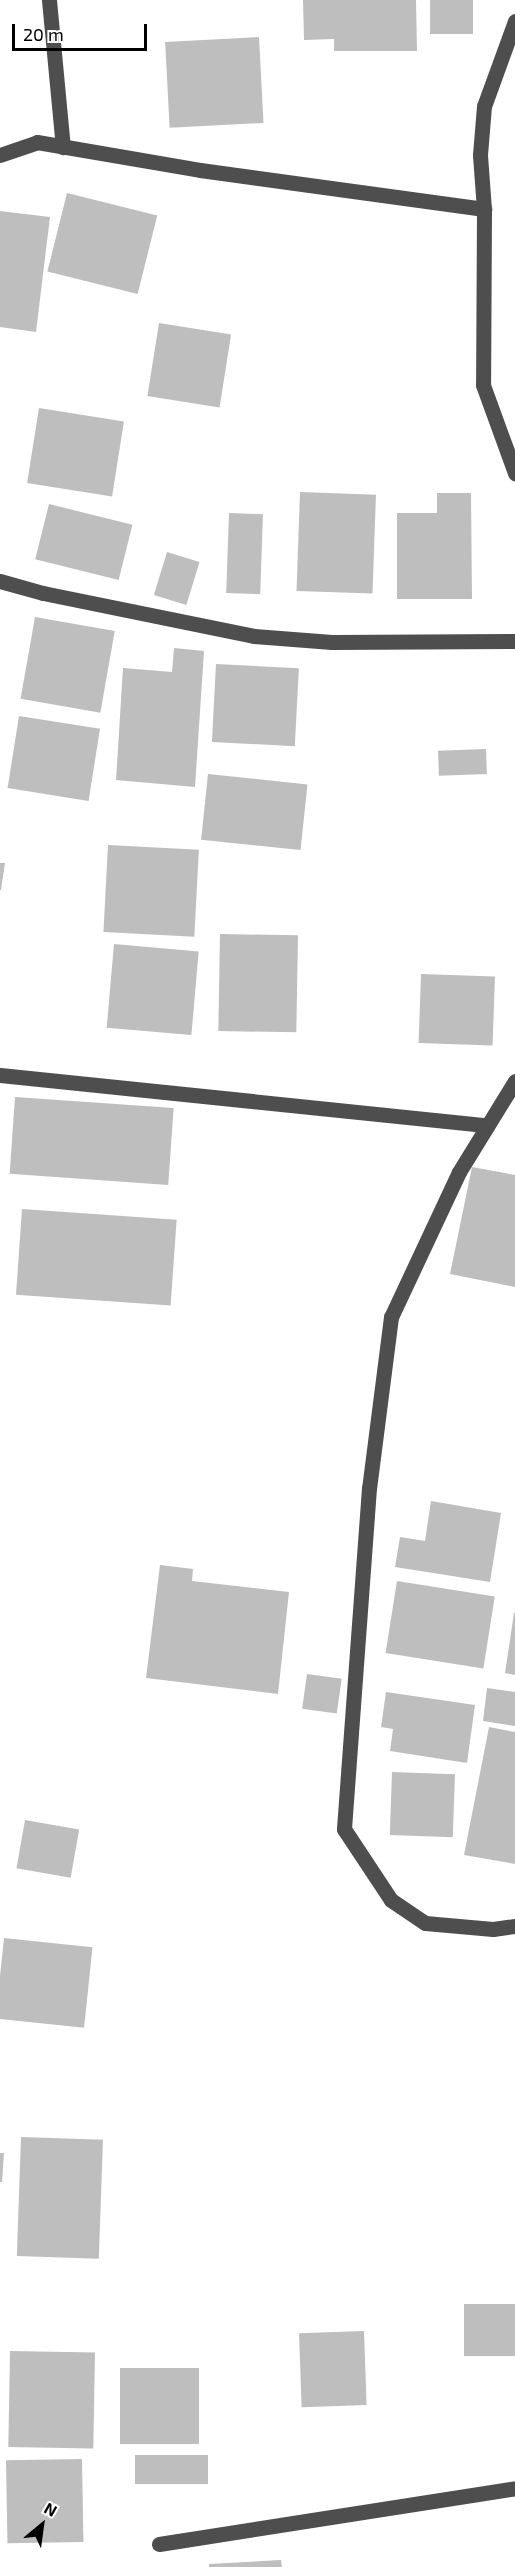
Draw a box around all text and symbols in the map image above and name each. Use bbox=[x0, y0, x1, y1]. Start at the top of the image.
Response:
scale bar bbox=[15, 12, 150, 50]
text: 20 m bbox=[23, 23, 64, 45]
north arrow bbox=[12, 2495, 72, 2555]
text: N bbox=[41, 2498, 61, 2520]

